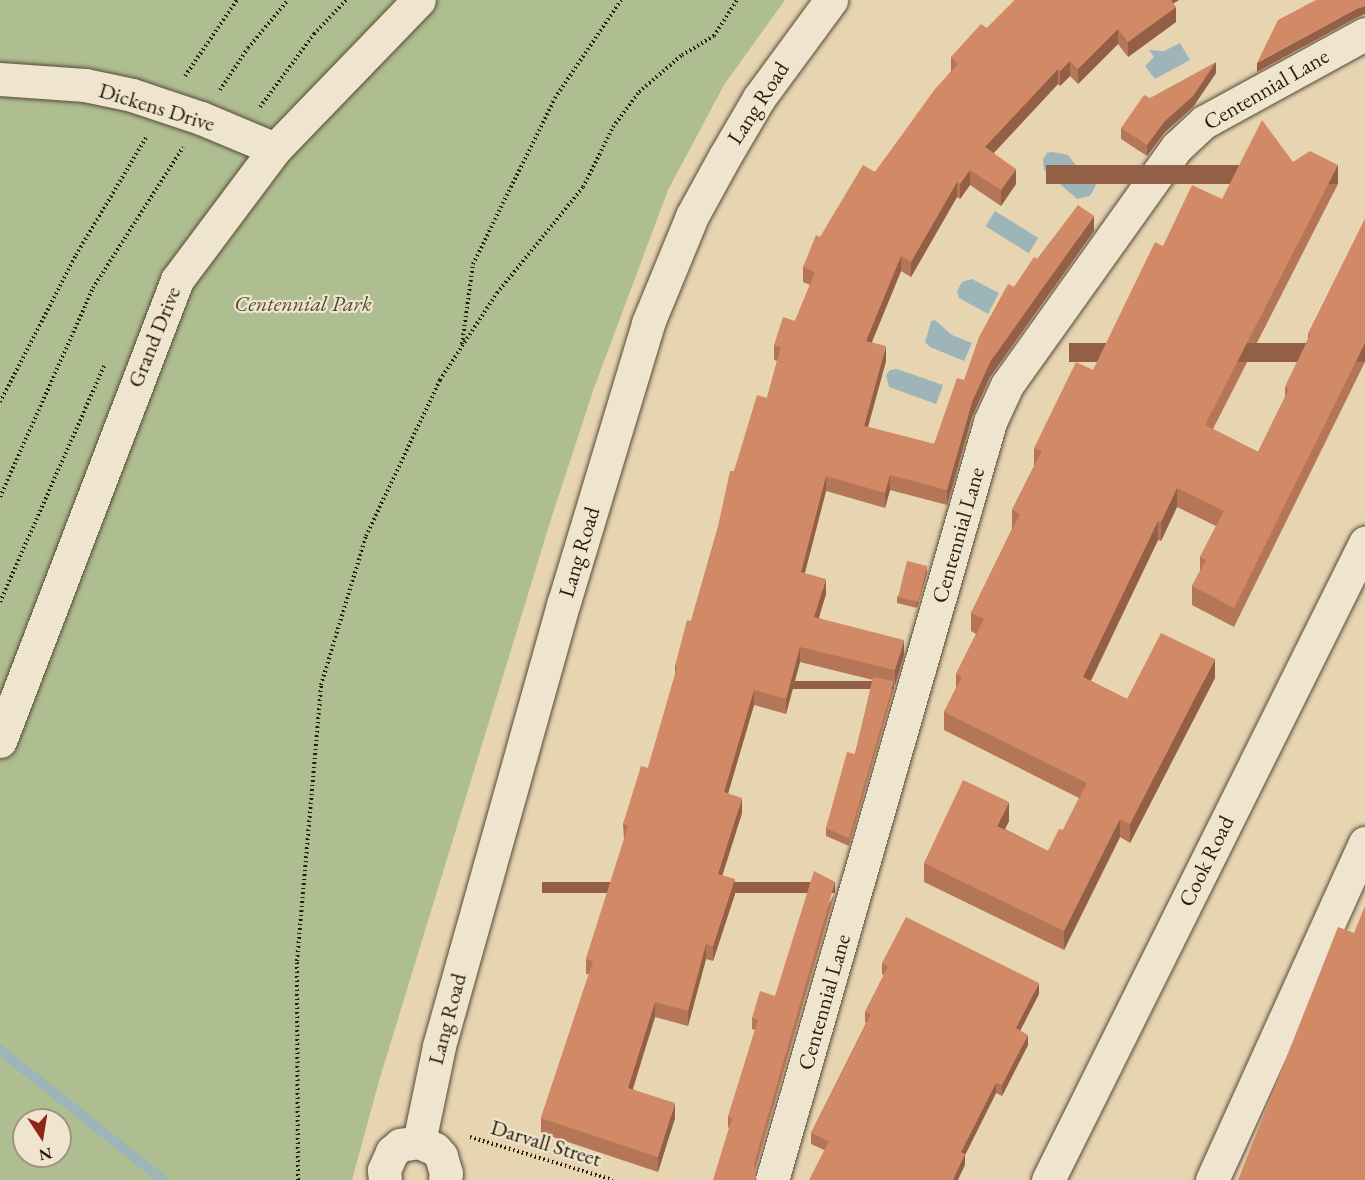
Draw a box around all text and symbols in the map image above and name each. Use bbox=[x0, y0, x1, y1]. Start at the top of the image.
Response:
street label: Centennial Lane bbox=[1199, 43, 1333, 135]
street label: Lang Road bbox=[722, 57, 794, 149]
street label: Dickens Drive bbox=[96, 77, 218, 137]
street label: Grand Drive bbox=[122, 283, 186, 391]
park label: Centennial Park bbox=[234, 291, 372, 317]
street label: Centennial Lane bbox=[926, 464, 990, 606]
street label: Lang Road bbox=[553, 504, 605, 600]
street label: Cook Road bbox=[1173, 811, 1239, 911]
street label: Centennial Lane bbox=[792, 931, 856, 1073]
street label: Lang Road bbox=[422, 971, 472, 1067]
north arrow bbox=[12, 1108, 72, 1168]
street label: Darvall Street bbox=[488, 1114, 604, 1172]
text: N bbox=[37, 1143, 54, 1166]

